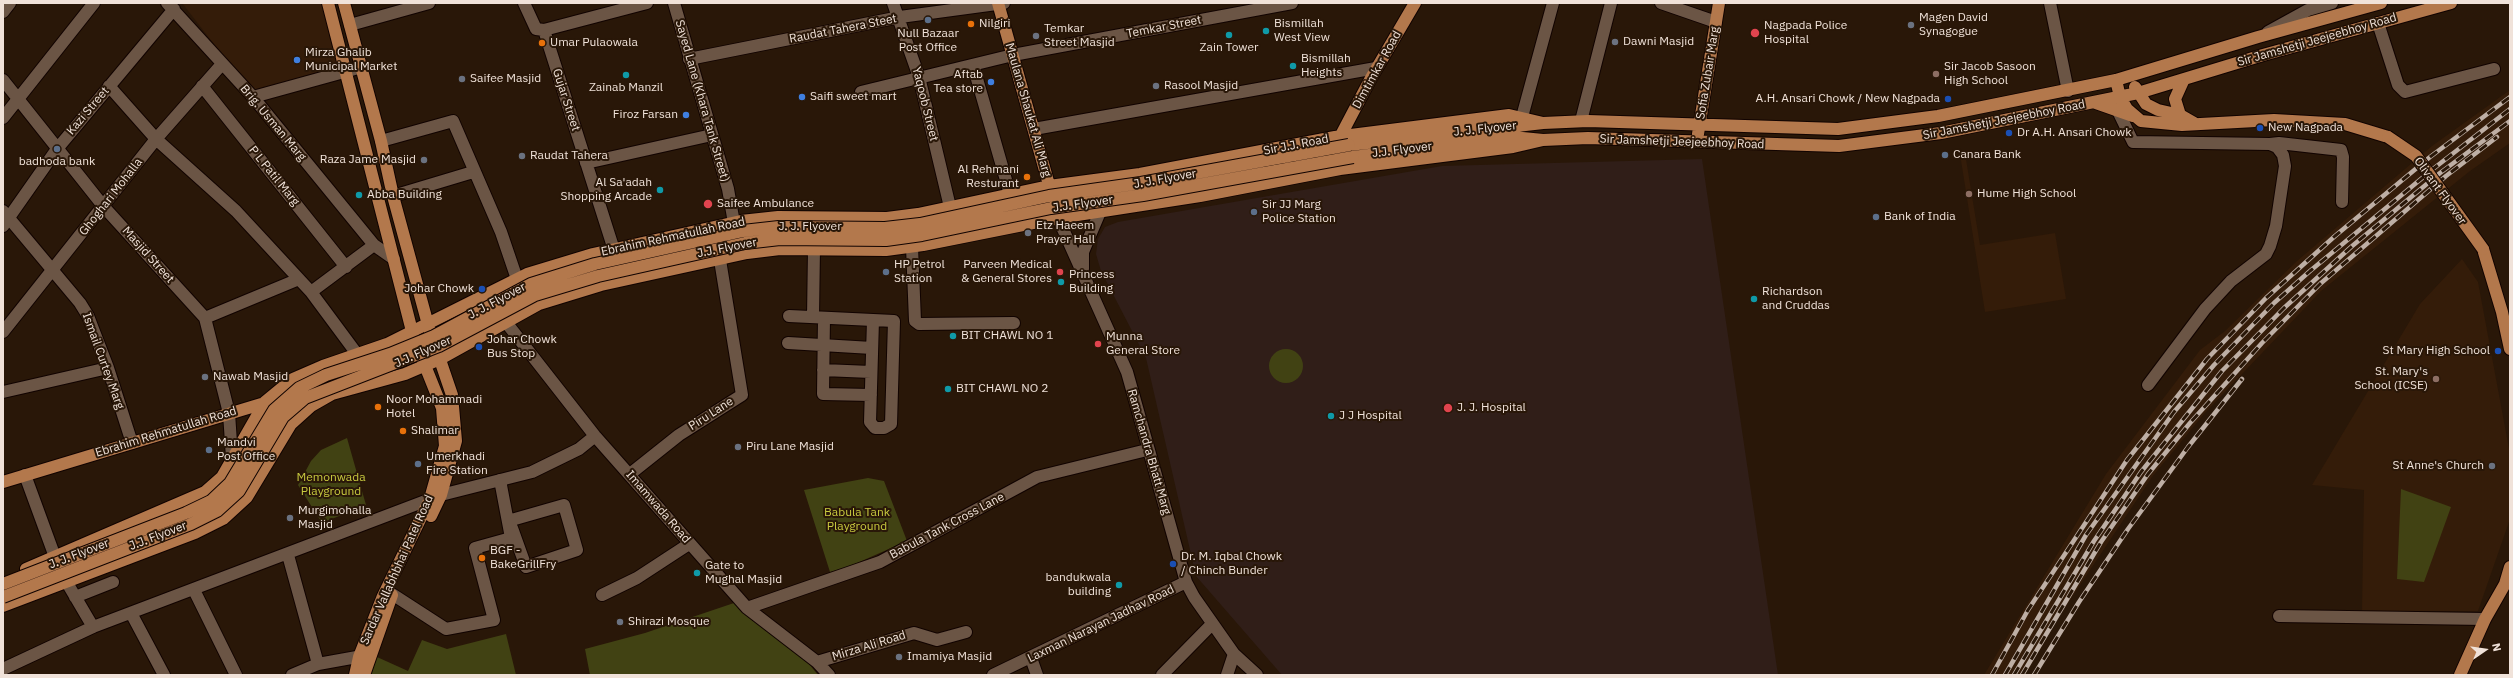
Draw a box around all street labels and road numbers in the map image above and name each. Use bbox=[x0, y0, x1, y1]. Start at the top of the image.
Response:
street label: Sir Jamshetji Jeejeebhoy Road bbox=[2236, 10, 2398, 70]
street label: Raudat Tahera Steet bbox=[788, 12, 898, 46]
street label: Temkar Street bbox=[1125, 13, 1203, 41]
street label: Sayed Lane (Khara Tank Street) bbox=[672, 18, 732, 184]
street label: Sofia Zubair Marg bbox=[1694, 26, 1722, 120]
street label: Dimtimkar Road bbox=[1350, 29, 1404, 111]
street label: Maulana Shaukat Ali Marg bbox=[1002, 41, 1054, 179]
street label: Yaqoob Street bbox=[909, 65, 941, 143]
street label: Gujar Street bbox=[549, 67, 583, 133]
street label: Brig. Usman Marg bbox=[237, 82, 309, 164]
street label: Kazi Street bbox=[64, 84, 112, 138]
street label: Sir Jamshetji Jeejeebhoy Road bbox=[1922, 97, 2086, 143]
street label: J. J. Flyover bbox=[1453, 119, 1517, 139]
street label: Sir J.J. Road bbox=[1262, 132, 1330, 158]
street label: Sir Jamshetji Jeejeebhoy Road bbox=[1599, 132, 1765, 152]
street label: J.J. Flyover bbox=[1371, 139, 1433, 161]
street label: P L Patil Marg bbox=[246, 143, 302, 209]
street label: Olivant Flyover bbox=[2411, 154, 2469, 228]
street label: Ghoghari Mohalla bbox=[76, 155, 146, 239]
street label: J. J. Flyover bbox=[1133, 166, 1197, 192]
street label: J.J. Flyover bbox=[1052, 193, 1114, 215]
street label: Ebrahim Rehmatullah Road bbox=[600, 215, 746, 259]
street label: J. J. Flyover bbox=[778, 220, 842, 234]
street label: Masjid Street bbox=[119, 224, 177, 286]
street label: J.J. Flyover bbox=[696, 235, 758, 261]
street label: J. J. Flyover bbox=[466, 280, 528, 322]
street label: Ismail Curtey Marg bbox=[79, 311, 127, 411]
street label: J.J. Flyover bbox=[393, 333, 453, 371]
street label: Ramchandra Bhatt Marg bbox=[1124, 388, 1174, 516]
street label: Piru Lane bbox=[686, 394, 736, 434]
street label: Ebrahim Rehmatullah Road bbox=[94, 404, 238, 460]
street label: Imamwada Road bbox=[623, 468, 693, 546]
street label: Babula Tank Cross Lane bbox=[887, 490, 1007, 562]
street label: Sardar Vallabhbhai Patel Road bbox=[357, 493, 437, 647]
street label: J.J. Flyover bbox=[127, 518, 189, 554]
street label: J. J. Flyover bbox=[47, 536, 111, 572]
street label: Laxman Narayan Jadhav Road bbox=[1025, 582, 1177, 666]
street label: Mirza Ali Road bbox=[830, 628, 908, 664]

